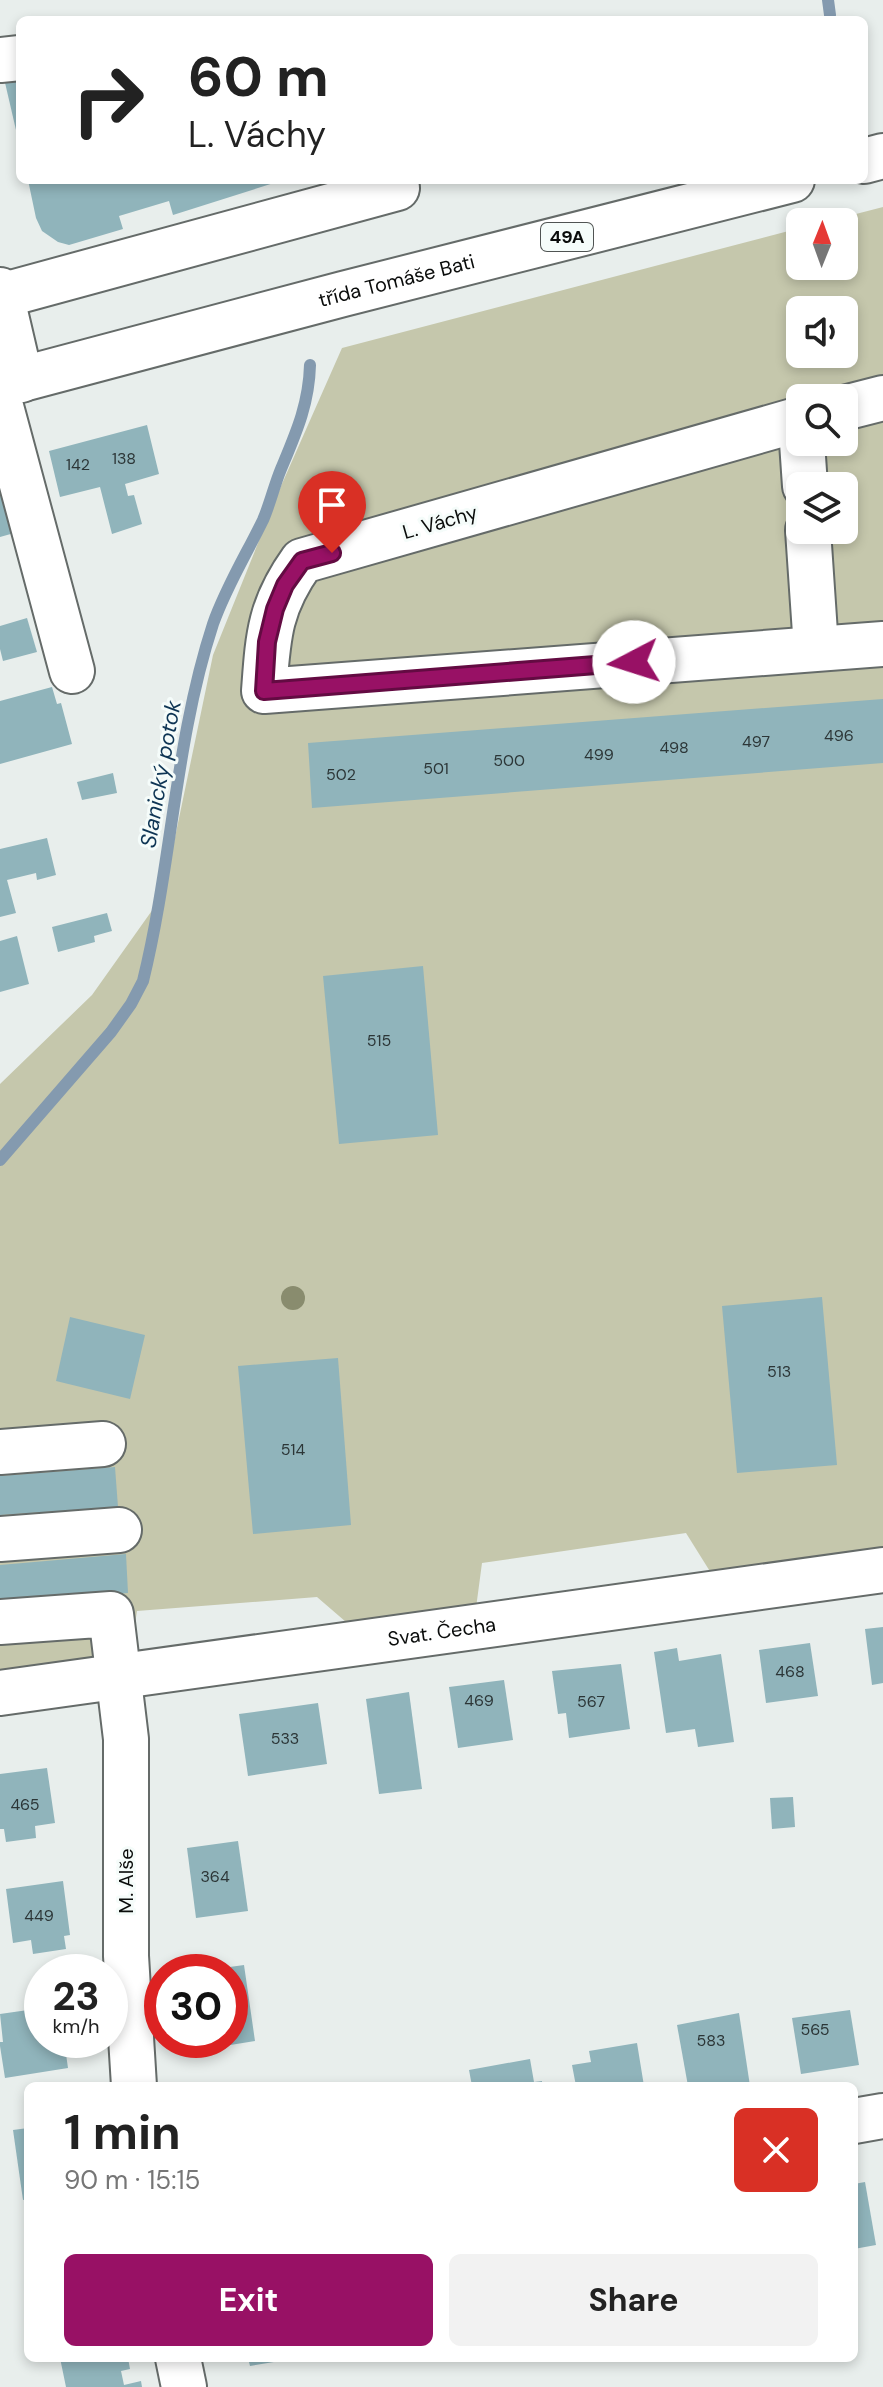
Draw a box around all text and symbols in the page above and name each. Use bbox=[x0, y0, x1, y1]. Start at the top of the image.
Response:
text: 60 m bbox=[188, 40, 329, 113]
icon: right bbox=[56, 48, 160, 152]
text: L. Váchy bbox=[188, 111, 326, 158]
north arrow bbox=[786, 208, 858, 280]
map controls bbox=[786, 208, 858, 544]
road number: 49A bbox=[541, 223, 593, 251]
street label: třída Tomáše Bati bbox=[315, 248, 477, 313]
button: sound bbox=[786, 296, 858, 368]
button: search bbox=[786, 384, 858, 456]
house number: 138 bbox=[112, 448, 136, 469]
house number: 142 bbox=[66, 454, 90, 475]
pin bbox=[298, 471, 366, 553]
button: layers bbox=[786, 472, 858, 544]
icon: arrive bbox=[310, 483, 354, 527]
street label: L. Váchy bbox=[400, 499, 480, 545]
position arrow bbox=[592, 620, 676, 704]
water label: Slanický potok bbox=[133, 697, 188, 850]
house number: 496 bbox=[824, 725, 854, 746]
house number: 497 bbox=[742, 731, 770, 752]
house number: 498 bbox=[659, 737, 689, 758]
house number: 499 bbox=[584, 744, 614, 765]
house number: 500 bbox=[493, 750, 525, 771]
house number: 501 bbox=[423, 758, 449, 779]
house number: 502 bbox=[326, 764, 356, 785]
house number: 515 bbox=[367, 1030, 391, 1051]
house number: 513 bbox=[767, 1361, 791, 1382]
house number: 514 bbox=[281, 1439, 306, 1460]
street label: Svat. Čecha bbox=[386, 1611, 497, 1652]
house number: 468 bbox=[775, 1661, 805, 1682]
house number: 469 bbox=[464, 1690, 494, 1711]
house number: 567 bbox=[577, 1691, 605, 1712]
house number: 533 bbox=[271, 1728, 299, 1749]
house number: 465 bbox=[10, 1794, 40, 1815]
street label: M. Alše bbox=[113, 1848, 139, 1914]
house number: 364 bbox=[200, 1866, 230, 1887]
house number: 449 bbox=[24, 1905, 54, 1926]
speed limit sign: 30 bbox=[144, 1954, 248, 2058]
text: 23 bbox=[52, 1970, 100, 2022]
text: km/h bbox=[52, 2013, 100, 2039]
house number: 565 bbox=[800, 2019, 830, 2040]
house number: 583 bbox=[697, 2030, 725, 2051]
text: 1 min bbox=[64, 2101, 181, 2164]
button: close bbox=[734, 2108, 818, 2192]
text: 90 m · 15:15 bbox=[64, 2163, 200, 2197]
button: Exit bbox=[64, 2254, 433, 2346]
button: Share bbox=[449, 2254, 818, 2346]

